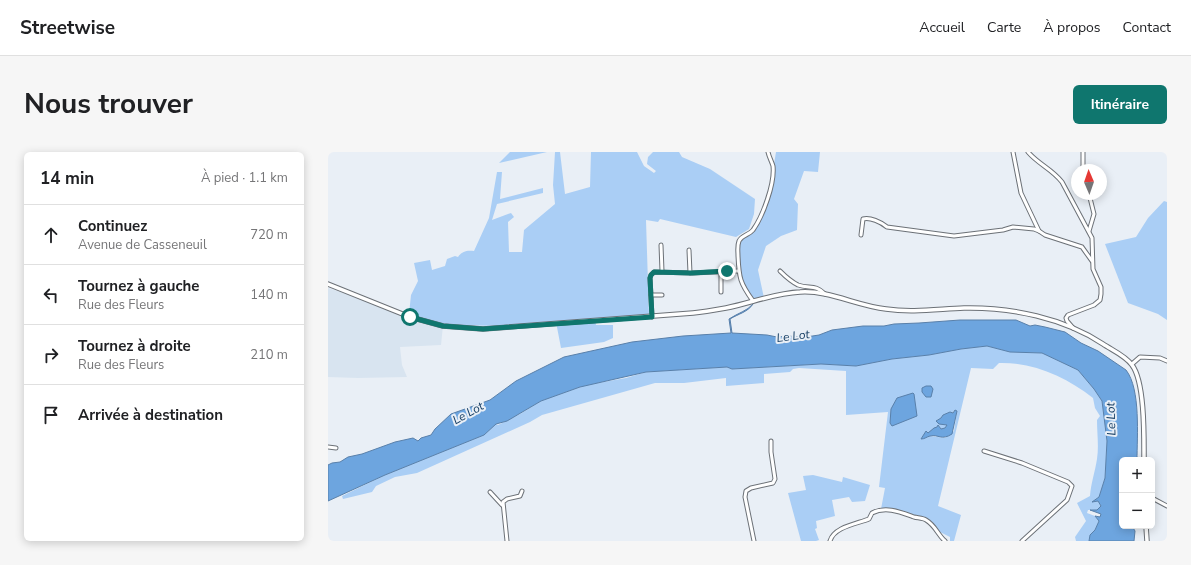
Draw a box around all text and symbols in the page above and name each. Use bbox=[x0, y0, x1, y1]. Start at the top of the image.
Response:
text: Streetwise bbox=[20, 15, 115, 41]
text: Accueil bbox=[919, 18, 965, 37]
text: Carte bbox=[987, 18, 1021, 37]
text: À propos bbox=[1043, 18, 1101, 37]
text: Contact bbox=[1123, 18, 1171, 37]
text: Nous trouver bbox=[24, 85, 193, 123]
button: Itinéraire bbox=[1073, 85, 1167, 124]
north arrow bbox=[1071, 164, 1107, 200]
text: 14 min bbox=[40, 167, 94, 190]
text: À pied · 1.1 km bbox=[201, 169, 288, 187]
text: Continuez bbox=[78, 216, 147, 236]
icon: ahead bbox=[40, 224, 62, 246]
text: 720 m bbox=[250, 226, 288, 244]
text: Avenue de Casseneuil bbox=[78, 236, 207, 254]
route end bbox=[718, 262, 736, 280]
text: Tournez à gauche bbox=[78, 276, 200, 296]
icon: left bbox=[40, 284, 62, 306]
text: 140 m bbox=[250, 286, 288, 304]
text: Rue des Fleurs bbox=[78, 296, 164, 314]
route start bbox=[401, 308, 419, 326]
water label: Le Lot bbox=[776, 326, 811, 346]
text: Tournez à droite bbox=[78, 336, 191, 356]
icon: right bbox=[40, 344, 62, 366]
text: 210 m bbox=[250, 346, 288, 364]
text: Rue des Fleurs bbox=[78, 356, 164, 374]
water label: Le Lot bbox=[450, 398, 487, 428]
water label: Le Lot bbox=[1102, 401, 1120, 436]
icon: arrive bbox=[40, 404, 62, 426]
text: Arrivée à destination bbox=[78, 405, 223, 425]
map controls bbox=[1119, 457, 1155, 529]
button: + bbox=[1119, 457, 1155, 493]
button: − bbox=[1119, 493, 1155, 529]

